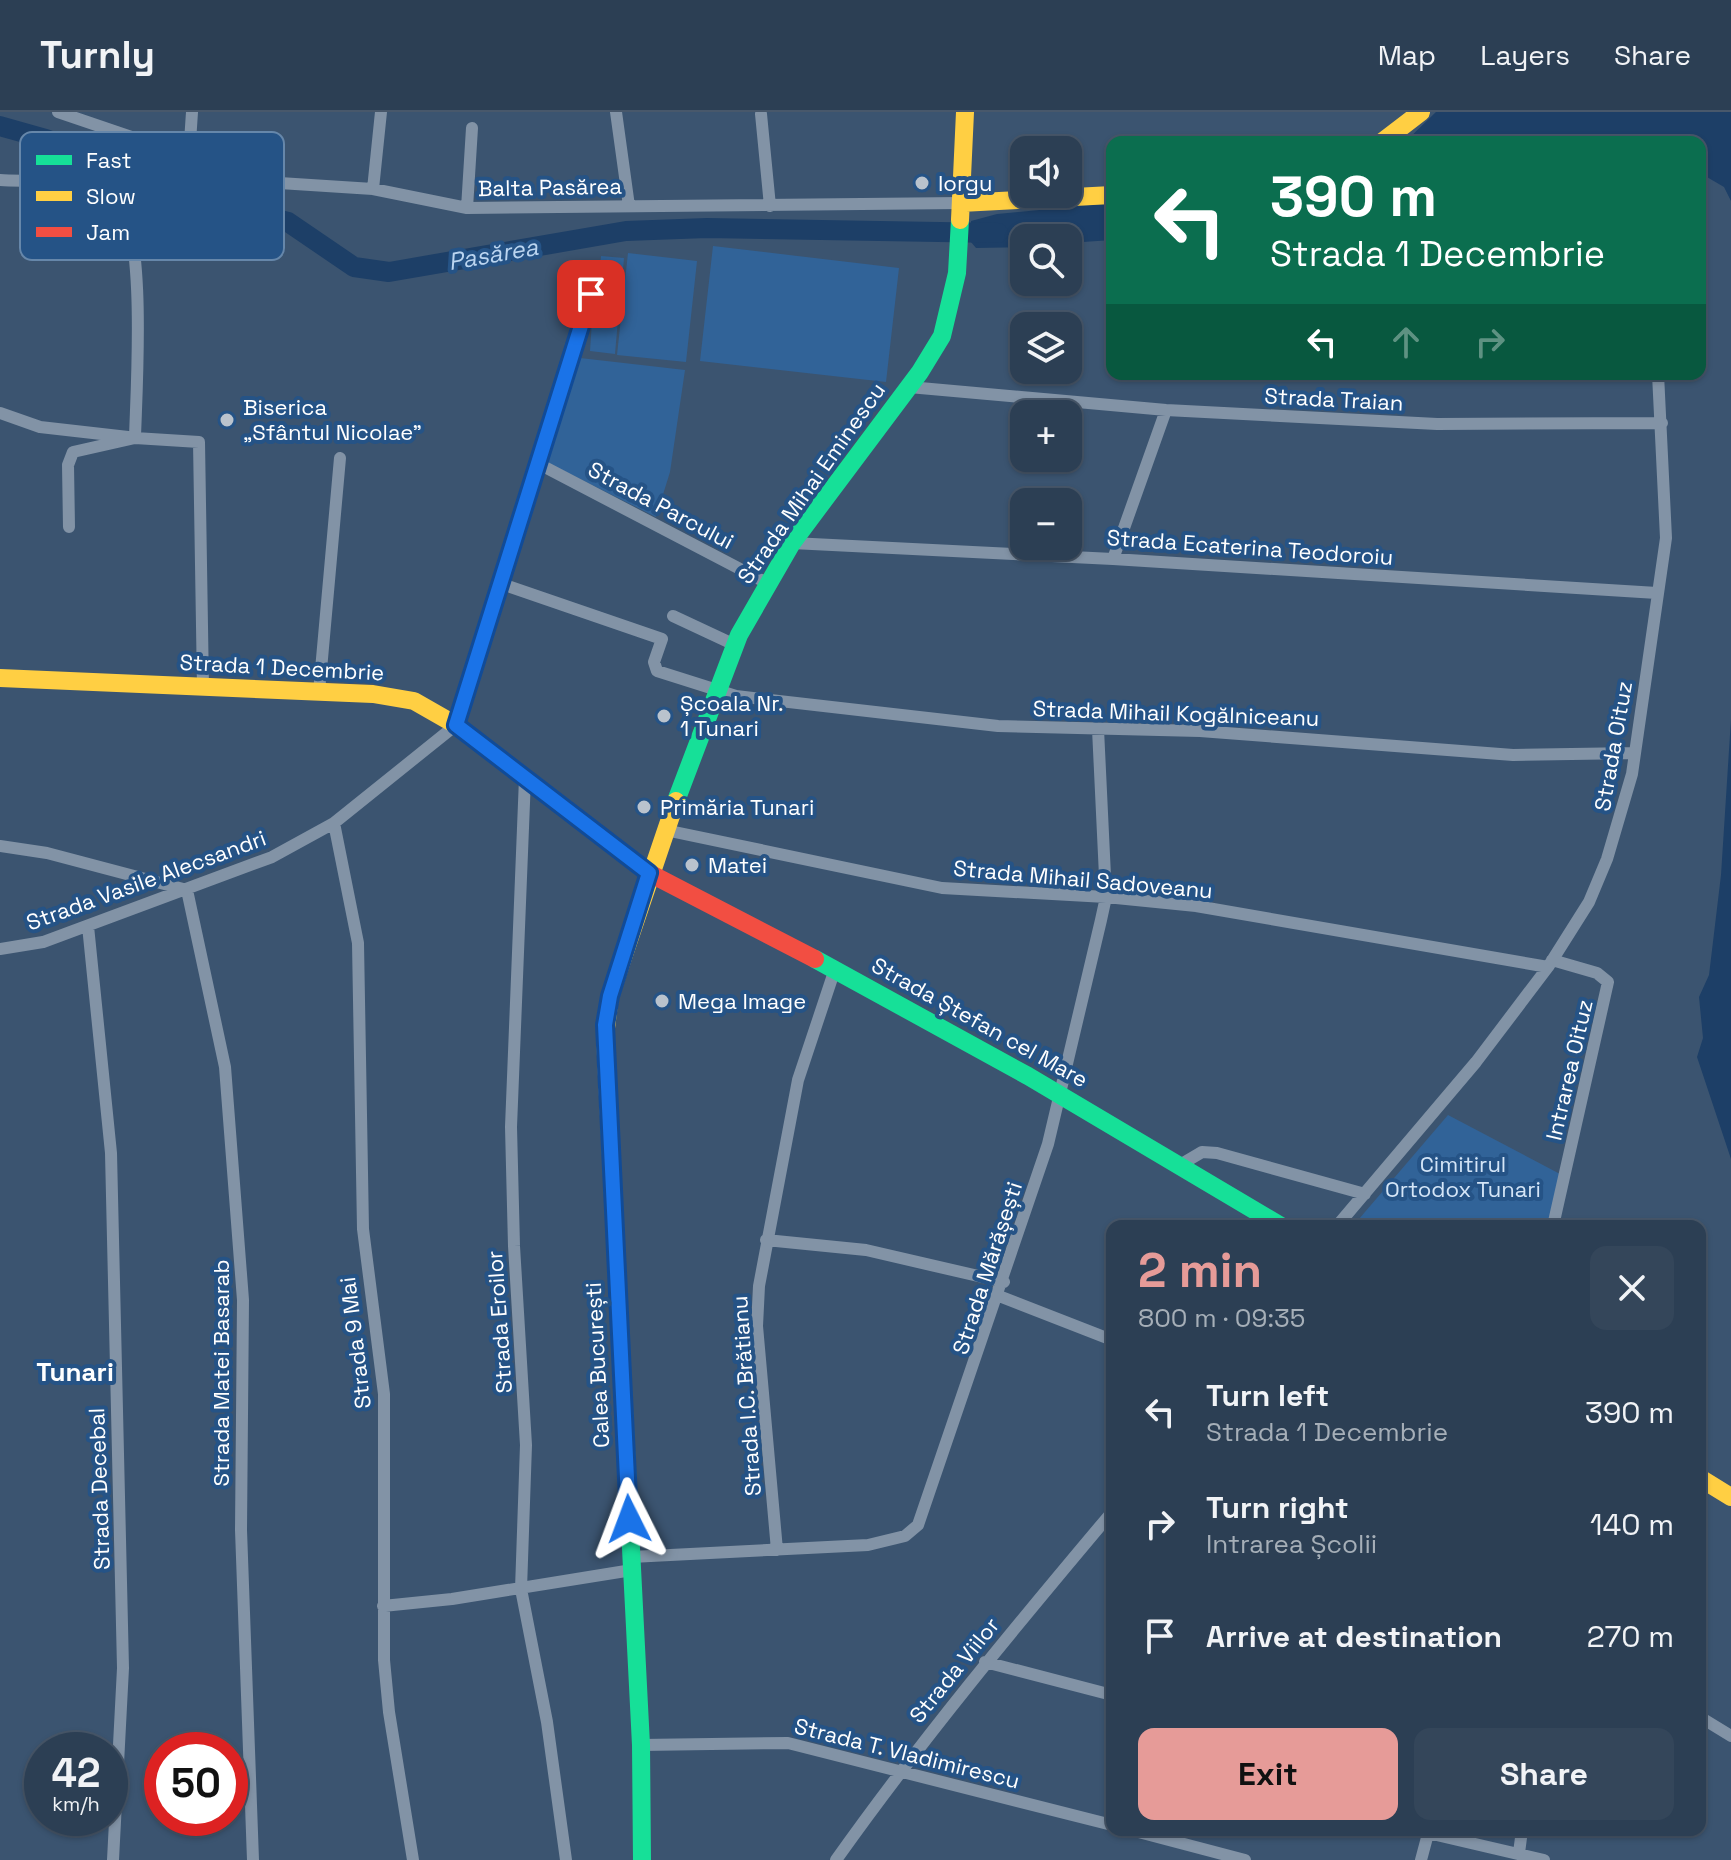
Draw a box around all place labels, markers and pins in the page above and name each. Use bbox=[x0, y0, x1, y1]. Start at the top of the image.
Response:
place label: Iorgu bbox=[938, 169, 992, 197]
marker: Iorgu bbox=[913, 174, 931, 192]
pin bbox=[557, 260, 625, 328]
place label: Biserica „Sfântul Nicolae" bbox=[243, 393, 422, 446]
marker: Biserica „Sfântul Nicolae" bbox=[218, 411, 236, 429]
place label: Școala Nr. 1 Tunari bbox=[680, 689, 784, 742]
marker: Școala Nr. 1 Tunari bbox=[655, 707, 673, 725]
place label: Primăria Tunari bbox=[660, 793, 814, 821]
marker: Primăria Tunari bbox=[635, 798, 653, 816]
place label: Matei bbox=[708, 851, 767, 879]
marker: Matei bbox=[683, 856, 701, 874]
place label: Mega Image bbox=[678, 987, 806, 1015]
marker: Mega Image bbox=[653, 992, 671, 1010]

